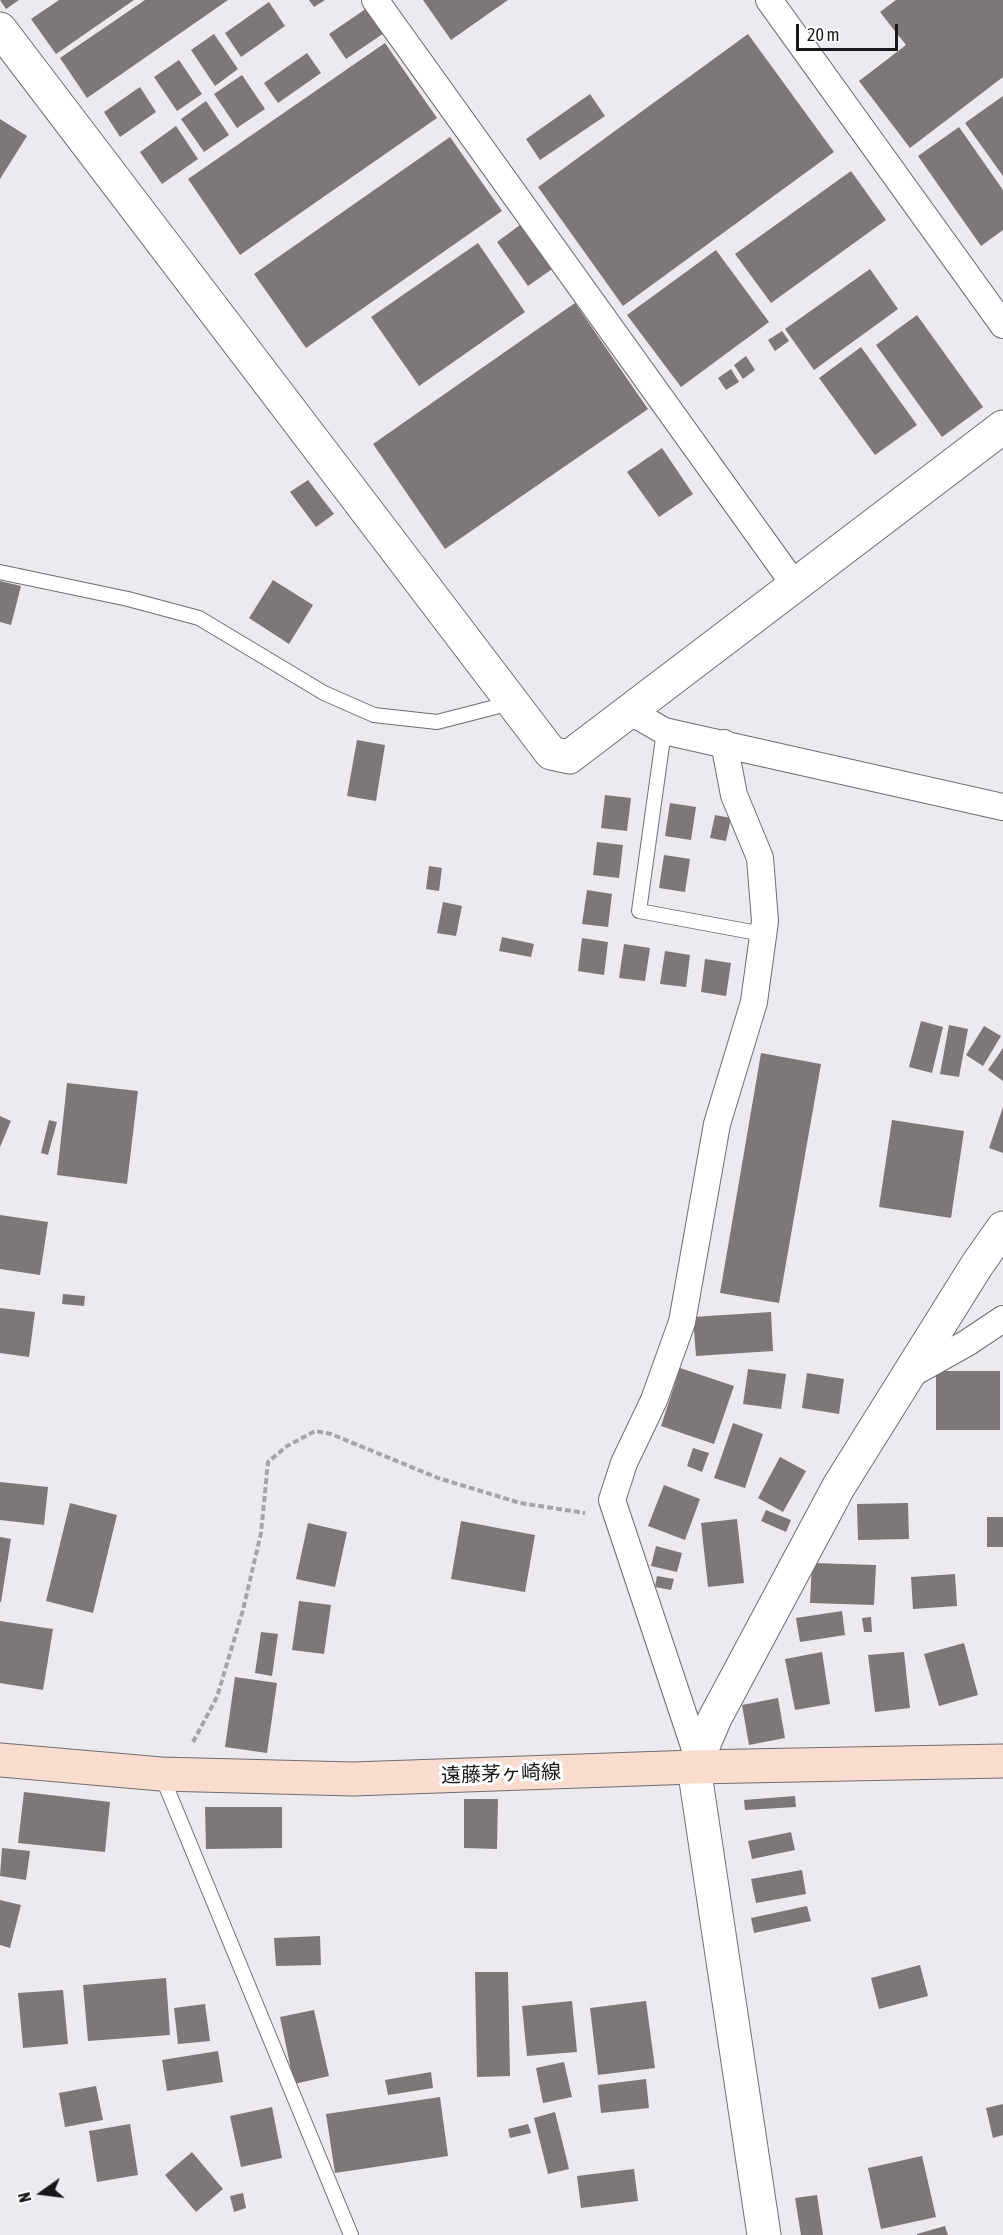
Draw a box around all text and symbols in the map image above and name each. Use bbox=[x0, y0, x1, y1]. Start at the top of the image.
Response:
scale bar bbox=[799, 12, 901, 50]
text: 20 m bbox=[807, 24, 839, 45]
street label: 遠藤茅ヶ崎線 bbox=[441, 1760, 561, 1788]
north arrow bbox=[12, 2163, 72, 2223]
text: N bbox=[15, 2191, 34, 2204]

